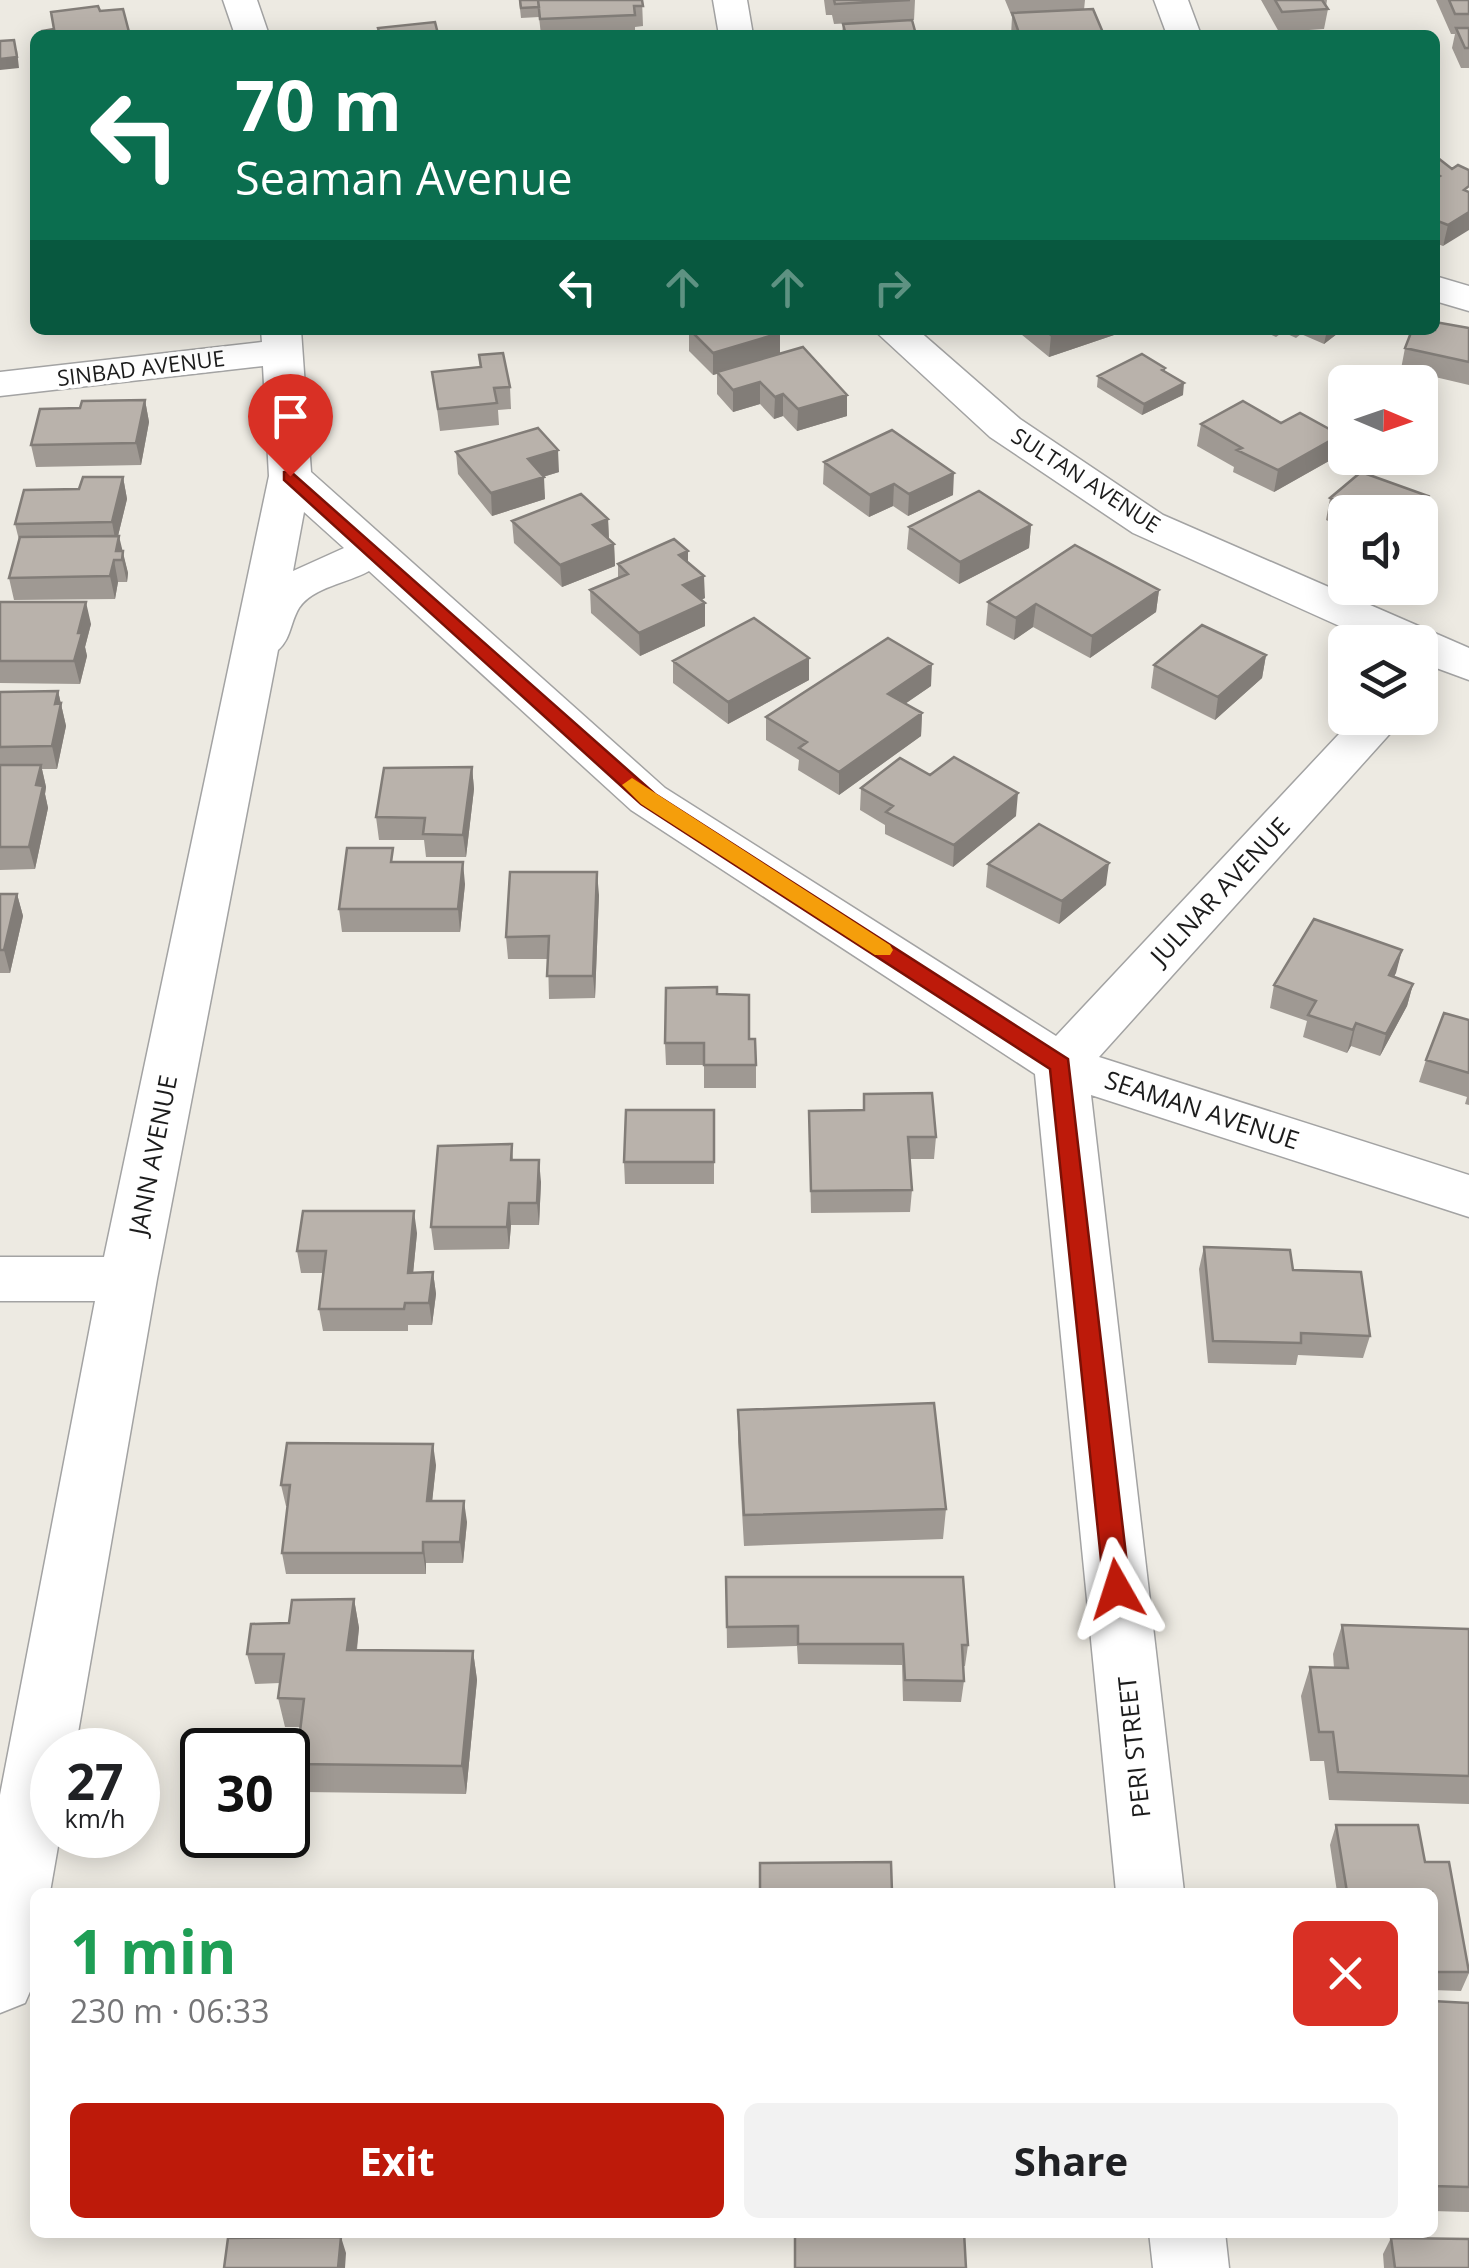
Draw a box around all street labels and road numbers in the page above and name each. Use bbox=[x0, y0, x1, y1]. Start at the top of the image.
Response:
street label: SINBAD AVENUE bbox=[55, 342, 226, 392]
street label: SULTAN AVENUE bbox=[1006, 420, 1167, 539]
street label: JULNAR AVENUE bbox=[1141, 809, 1297, 973]
street label: SEAMAN AVENUE bbox=[1101, 1062, 1304, 1157]
street label: JANN AVENUE bbox=[119, 1072, 184, 1240]
street label: PERI STREET bbox=[1109, 1674, 1157, 1820]

